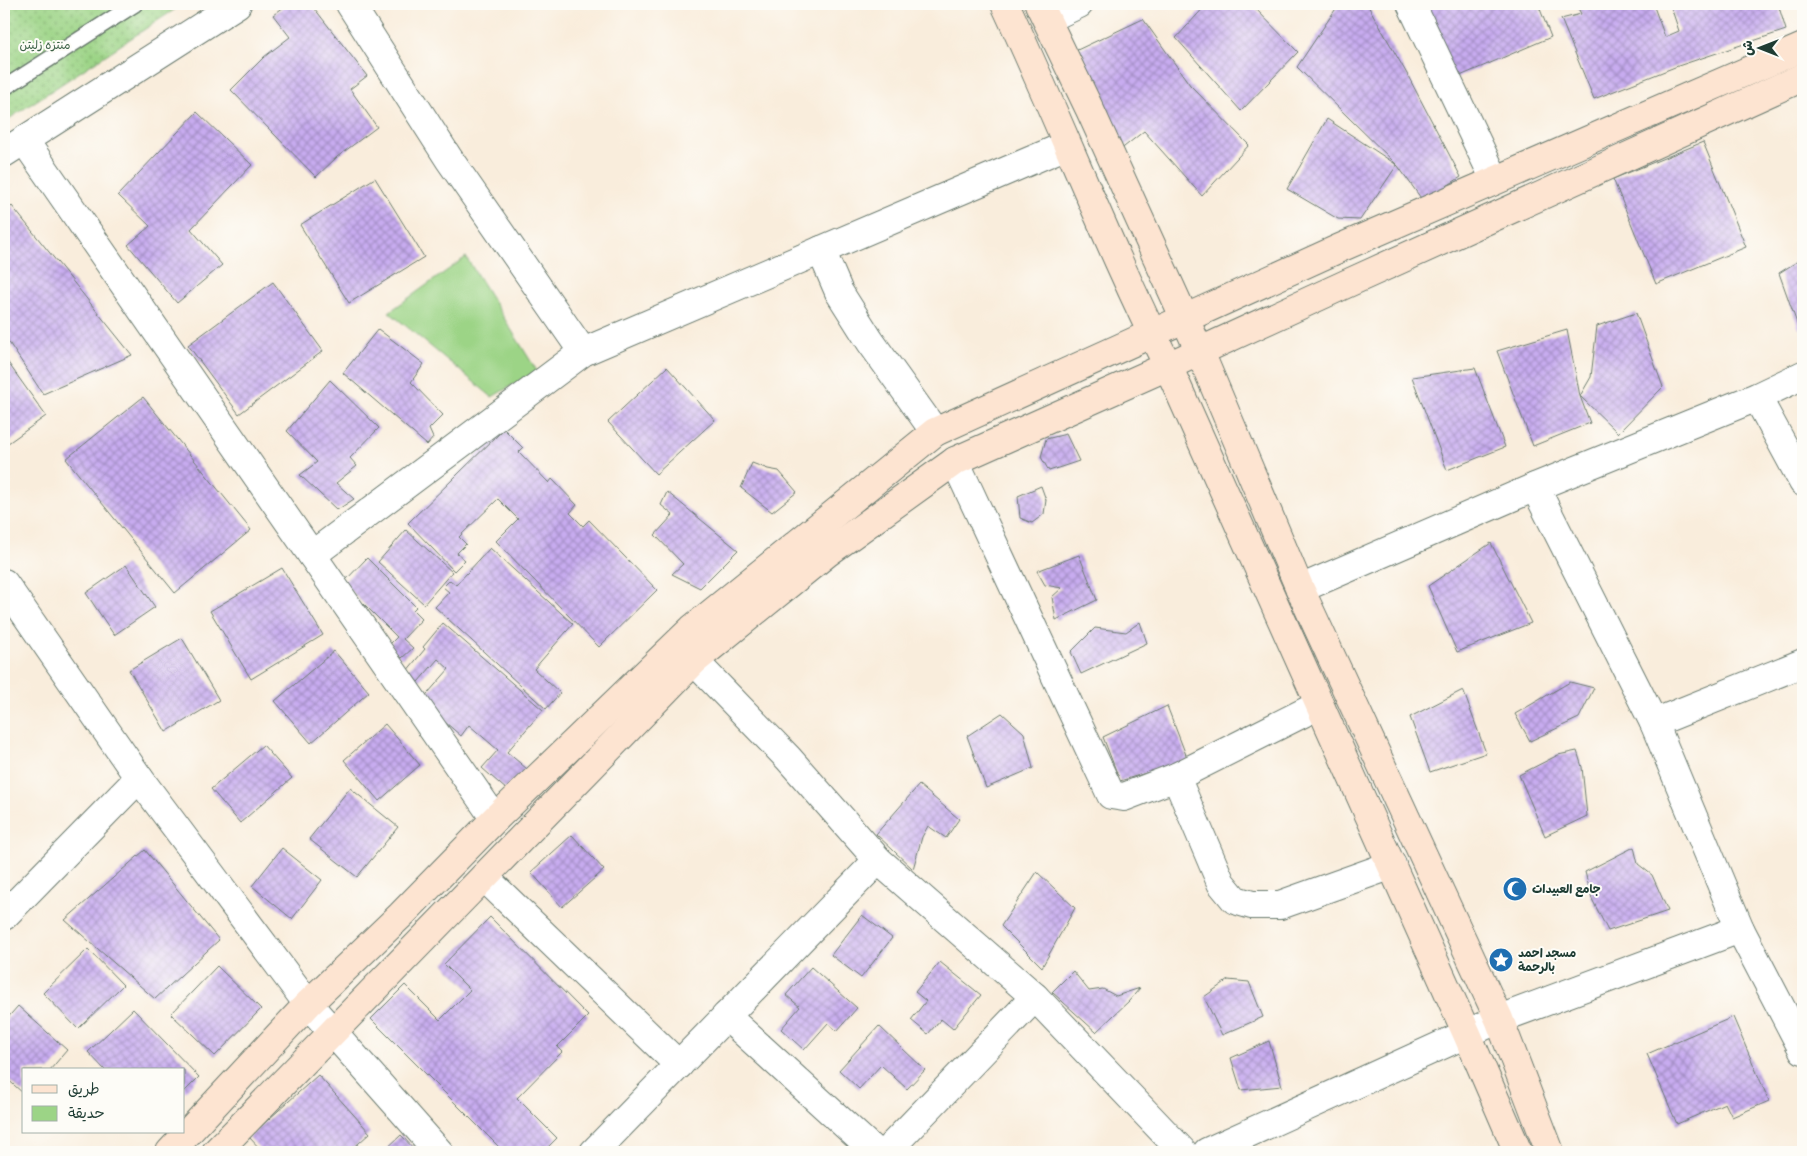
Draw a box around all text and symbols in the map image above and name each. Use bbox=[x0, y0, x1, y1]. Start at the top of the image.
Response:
north arrow bbox=[1734, 22, 1784, 72]
park label: منتزه زليتن bbox=[20, 38, 70, 53]
text: ش bbox=[1739, 40, 1756, 56]
mosque icon: جامع العبيدات bbox=[1502, 876, 1528, 902]
place label: جامع العبيدات bbox=[1532, 882, 1601, 898]
place label: مسجد احمد بالرحمة bbox=[1518, 946, 1576, 975]
place icon: مسجد احمد بالرحمة bbox=[1488, 947, 1514, 973]
legend bbox=[22, 1068, 185, 1134]
text: طريق bbox=[68, 1080, 100, 1099]
text: حديقة bbox=[68, 1104, 105, 1123]

